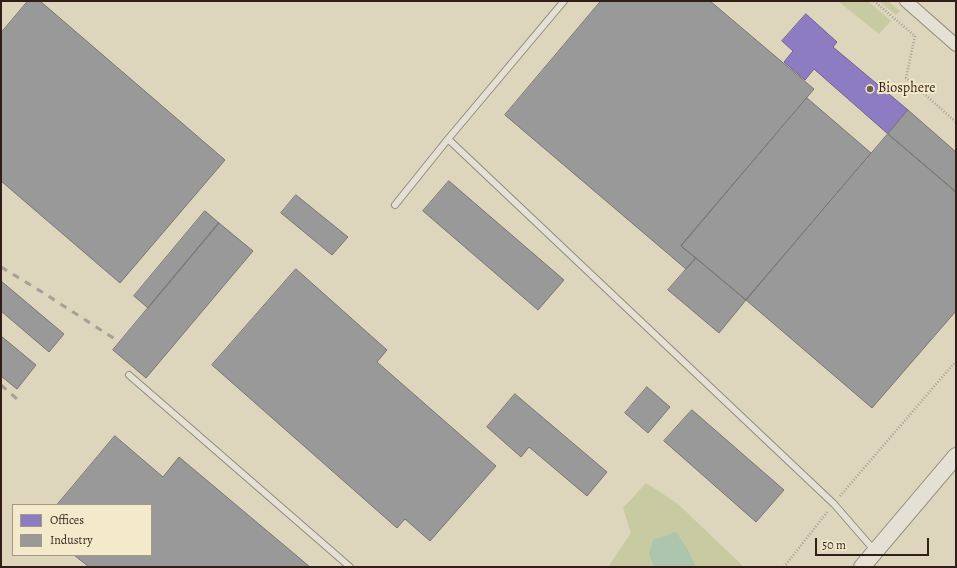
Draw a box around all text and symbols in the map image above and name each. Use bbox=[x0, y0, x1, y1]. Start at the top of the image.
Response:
place label: Biosphere bbox=[878, 81, 935, 97]
marker: Biosphere bbox=[865, 84, 875, 94]
legend bbox=[12, 504, 152, 556]
text: Offices bbox=[50, 512, 84, 528]
scale bar bbox=[817, 530, 931, 556]
text: Industry bbox=[50, 532, 93, 548]
text: 50 m bbox=[822, 537, 846, 553]

